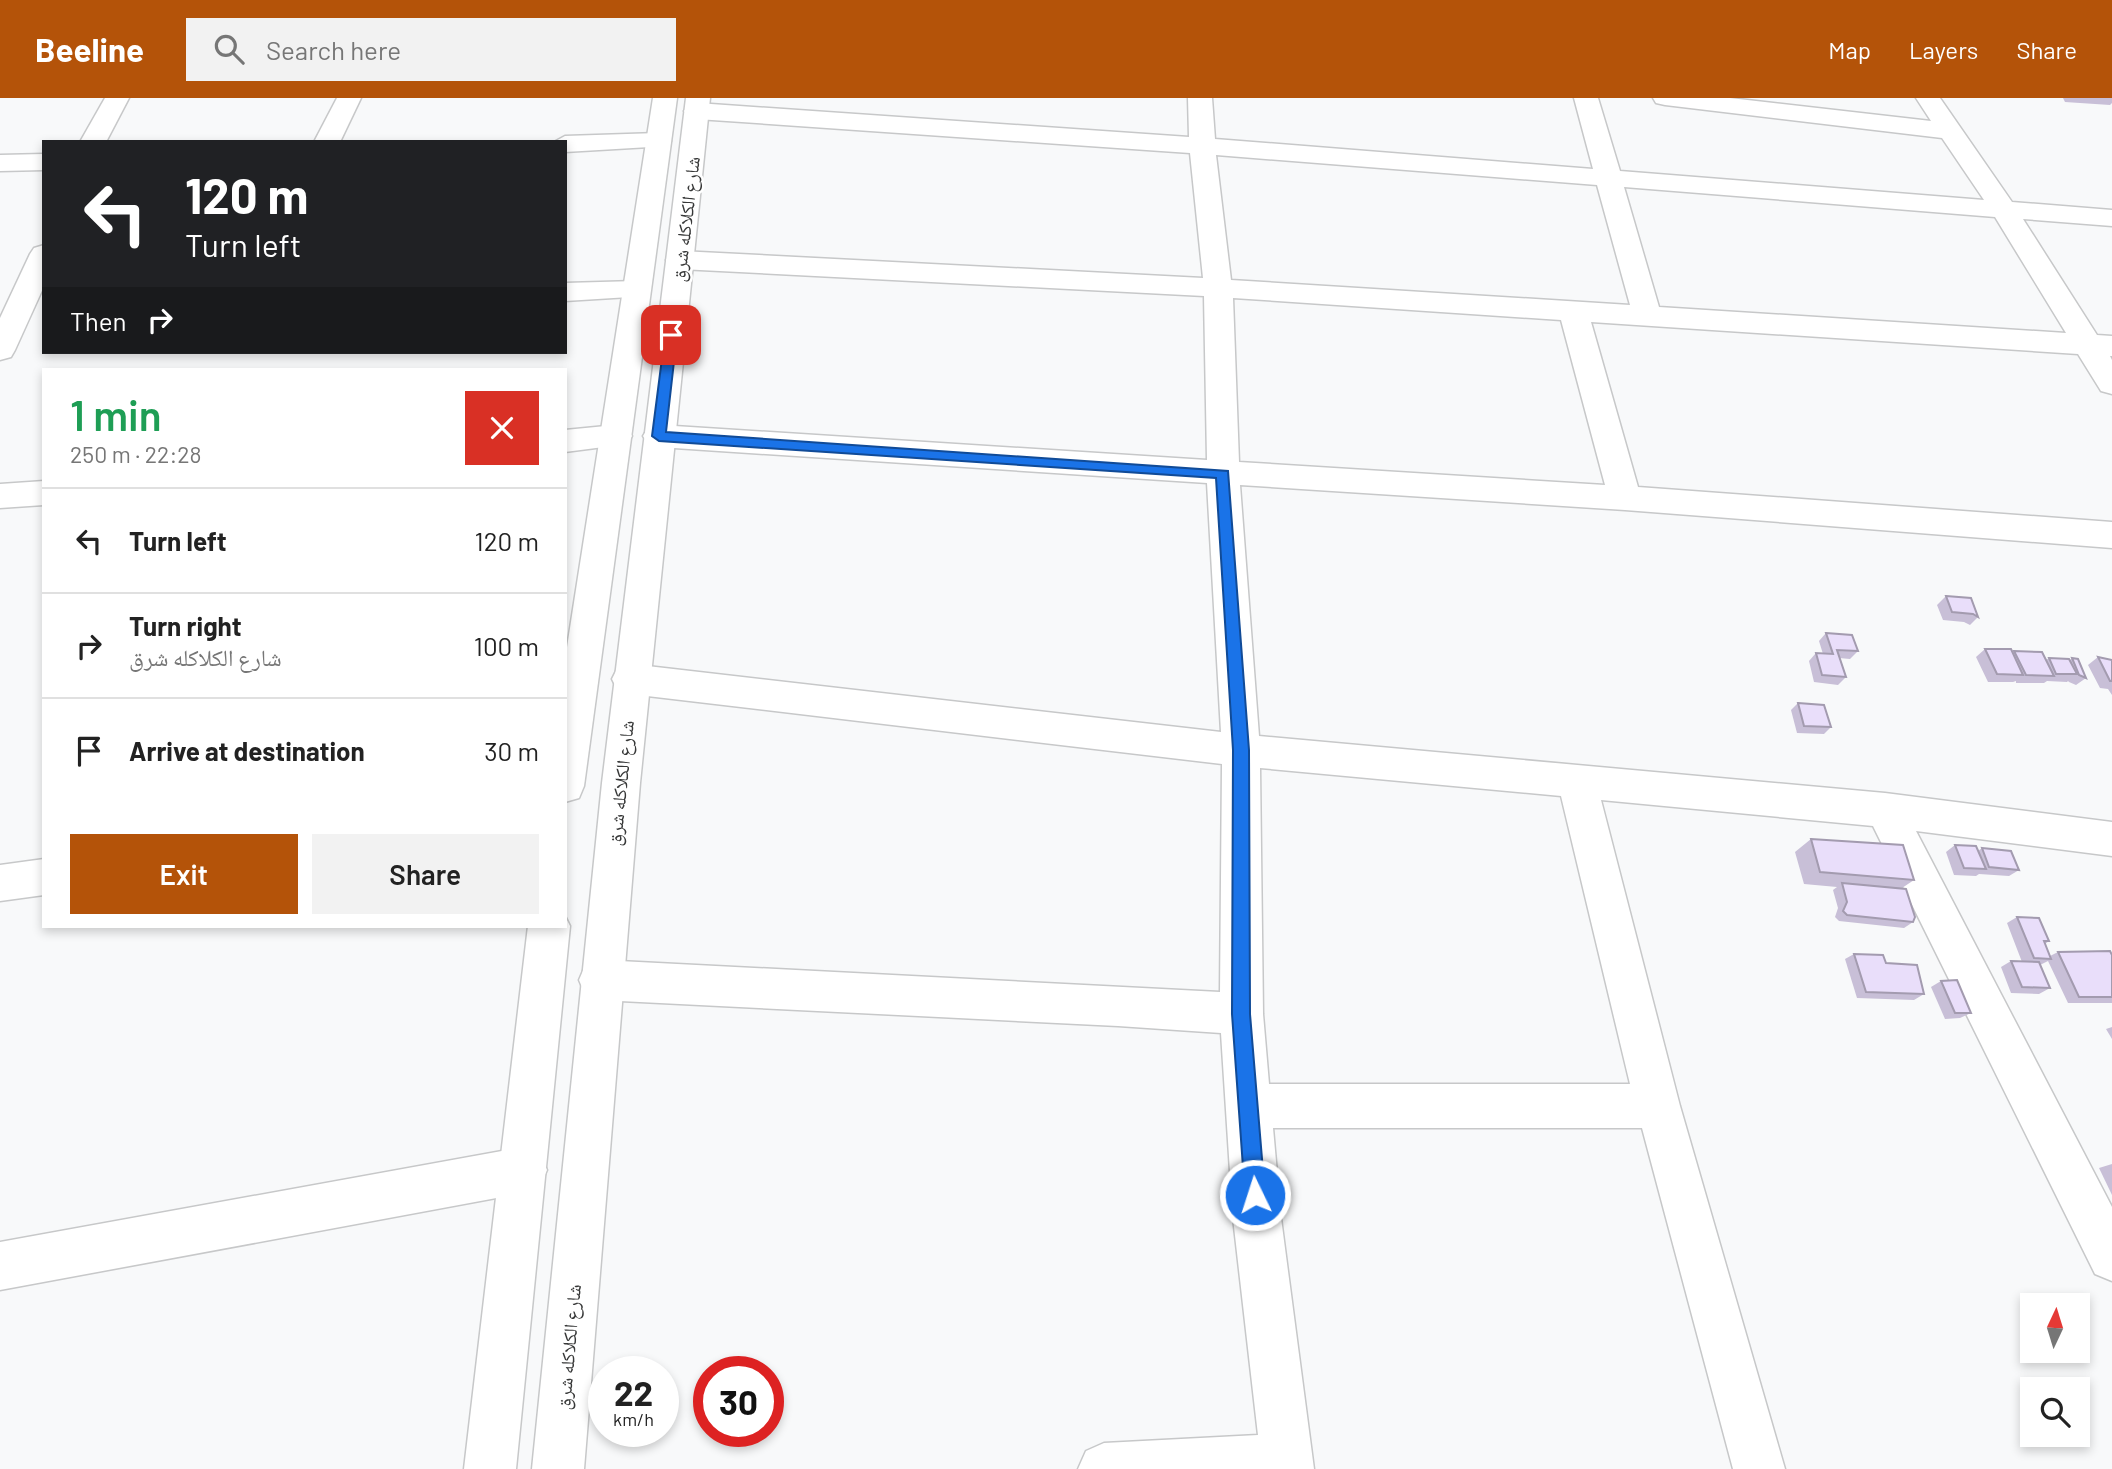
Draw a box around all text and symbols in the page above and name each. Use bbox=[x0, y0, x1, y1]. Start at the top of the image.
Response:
search box bbox=[186, 18, 676, 81]
text: Beeline bbox=[35, 29, 144, 69]
icon: search bbox=[210, 30, 248, 68]
text: Search here bbox=[266, 34, 401, 65]
text: Map bbox=[1828, 35, 1871, 64]
text: Layers bbox=[1909, 35, 1978, 64]
text: Share bbox=[2016, 35, 2077, 64]
street label: شارع الكلاكله شرق bbox=[666, 155, 705, 283]
text: 120 m bbox=[185, 165, 308, 224]
icon: left bbox=[70, 168, 161, 259]
text: Turn left bbox=[185, 225, 302, 263]
icon: right bbox=[141, 301, 179, 339]
text: Then bbox=[70, 305, 127, 336]
pin bbox=[641, 305, 701, 365]
icon: arrive bbox=[652, 316, 690, 354]
text: 1 min bbox=[70, 389, 162, 439]
button: close bbox=[465, 391, 539, 465]
text: 250 m · 22:28 bbox=[70, 440, 202, 468]
icon: left bbox=[70, 522, 108, 560]
text: Turn left bbox=[129, 525, 227, 556]
text: 120 m bbox=[475, 525, 539, 556]
text: Turn right bbox=[129, 610, 242, 641]
icon: right bbox=[70, 627, 108, 665]
text: 100 m bbox=[474, 630, 539, 661]
text: شارع الكلاكله شرق bbox=[129, 643, 282, 671]
street label: شارع الكلاكله شرق bbox=[602, 719, 639, 847]
icon: arrive bbox=[70, 732, 108, 770]
text: Arrive at destination bbox=[129, 735, 365, 766]
text: 30 m bbox=[484, 735, 539, 766]
button: Exit bbox=[70, 834, 298, 914]
button: Share bbox=[312, 834, 539, 914]
position arrow bbox=[1218, 1158, 1292, 1232]
street label: شارع الكلاكله شرق bbox=[551, 1283, 586, 1411]
north arrow bbox=[2020, 1293, 2090, 1363]
map controls bbox=[2020, 1293, 2090, 1447]
speed limit sign: 30 bbox=[693, 1356, 784, 1447]
text: 22 bbox=[614, 1371, 653, 1413]
button: search bbox=[2020, 1377, 2090, 1447]
text: km/h bbox=[613, 1408, 654, 1430]

